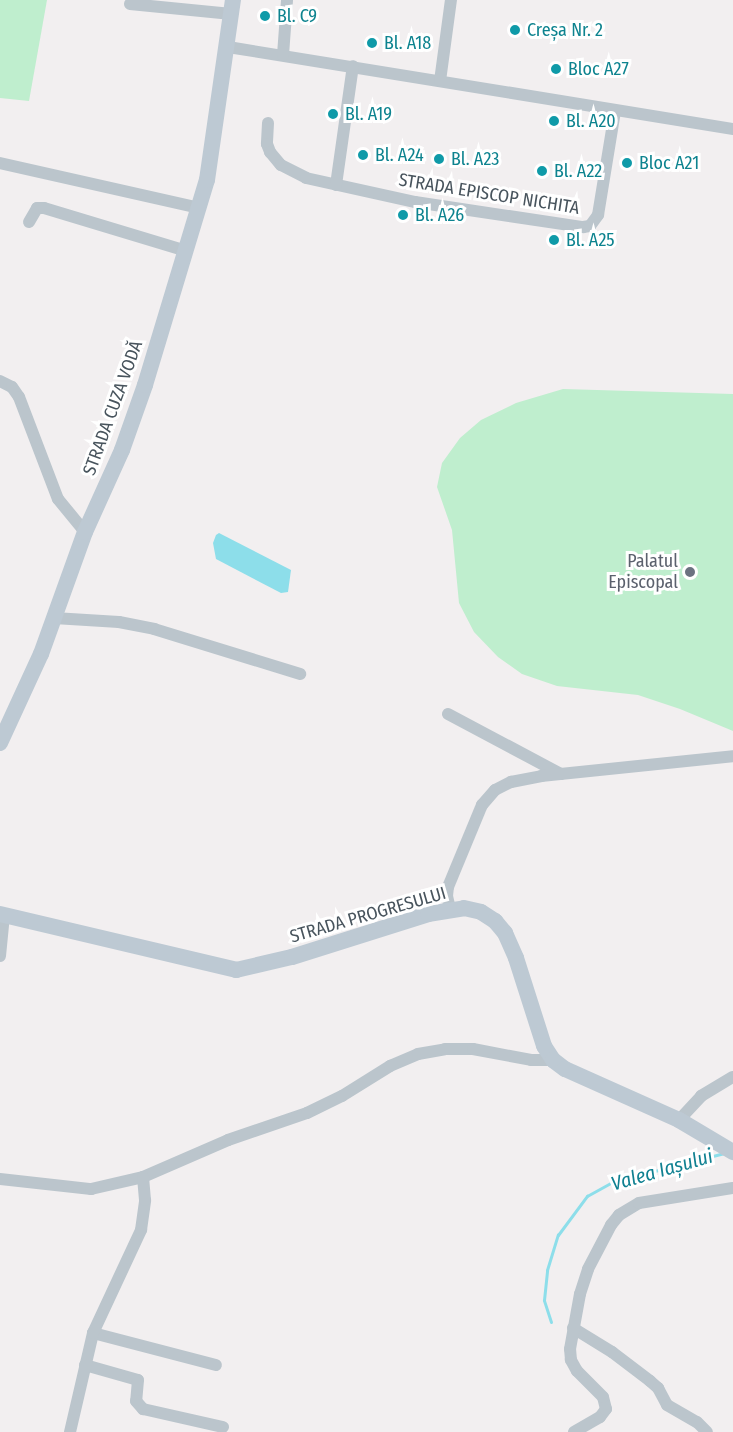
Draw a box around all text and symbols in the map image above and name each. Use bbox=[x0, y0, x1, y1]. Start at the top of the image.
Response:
place label: Bl. C9 bbox=[277, 5, 317, 27]
marker: Bl. C9 bbox=[258, 9, 272, 23]
place label: Creșa Nr. 2 bbox=[527, 19, 603, 41]
marker: Creșa Nr. 2 bbox=[508, 23, 522, 37]
place label: Bl. A18 bbox=[384, 32, 431, 54]
marker: Bl. A18 bbox=[365, 36, 379, 50]
place label: Bloc A27 bbox=[568, 58, 629, 80]
marker: Bloc A27 bbox=[549, 62, 563, 76]
place label: Bl. A19 bbox=[345, 103, 392, 125]
marker: Bl. A19 bbox=[326, 107, 340, 121]
place label: Bl. A20 bbox=[566, 110, 616, 132]
marker: Bl. A20 bbox=[547, 114, 561, 128]
place label: Bl. A24 bbox=[375, 144, 424, 166]
marker: Bl. A24 bbox=[356, 148, 370, 162]
place label: Bl. A23 bbox=[451, 148, 499, 170]
marker: Bl. A23 bbox=[432, 152, 446, 166]
place label: Bloc A21 bbox=[639, 152, 699, 174]
marker: Bloc A21 bbox=[620, 156, 634, 170]
place label: Bl. A22 bbox=[554, 160, 602, 182]
marker: Bl. A22 bbox=[535, 164, 549, 178]
street label: STRADA EPISCOP NICHITA bbox=[397, 169, 581, 219]
place label: Bl. A26 bbox=[415, 204, 464, 226]
marker: Bl. A26 bbox=[396, 208, 410, 222]
place label: Bl. A25 bbox=[566, 229, 615, 251]
marker: Bl. A25 bbox=[547, 233, 561, 247]
street label: STRADA CUZA VODĂ bbox=[79, 338, 147, 478]
place label: Palatul Episcopal bbox=[608, 551, 678, 594]
marker: Palatul Episcopal bbox=[683, 565, 697, 579]
street label: STRADA PROGRESULUI bbox=[288, 882, 448, 948]
water label: Valea Iașului bbox=[608, 1144, 716, 1196]

